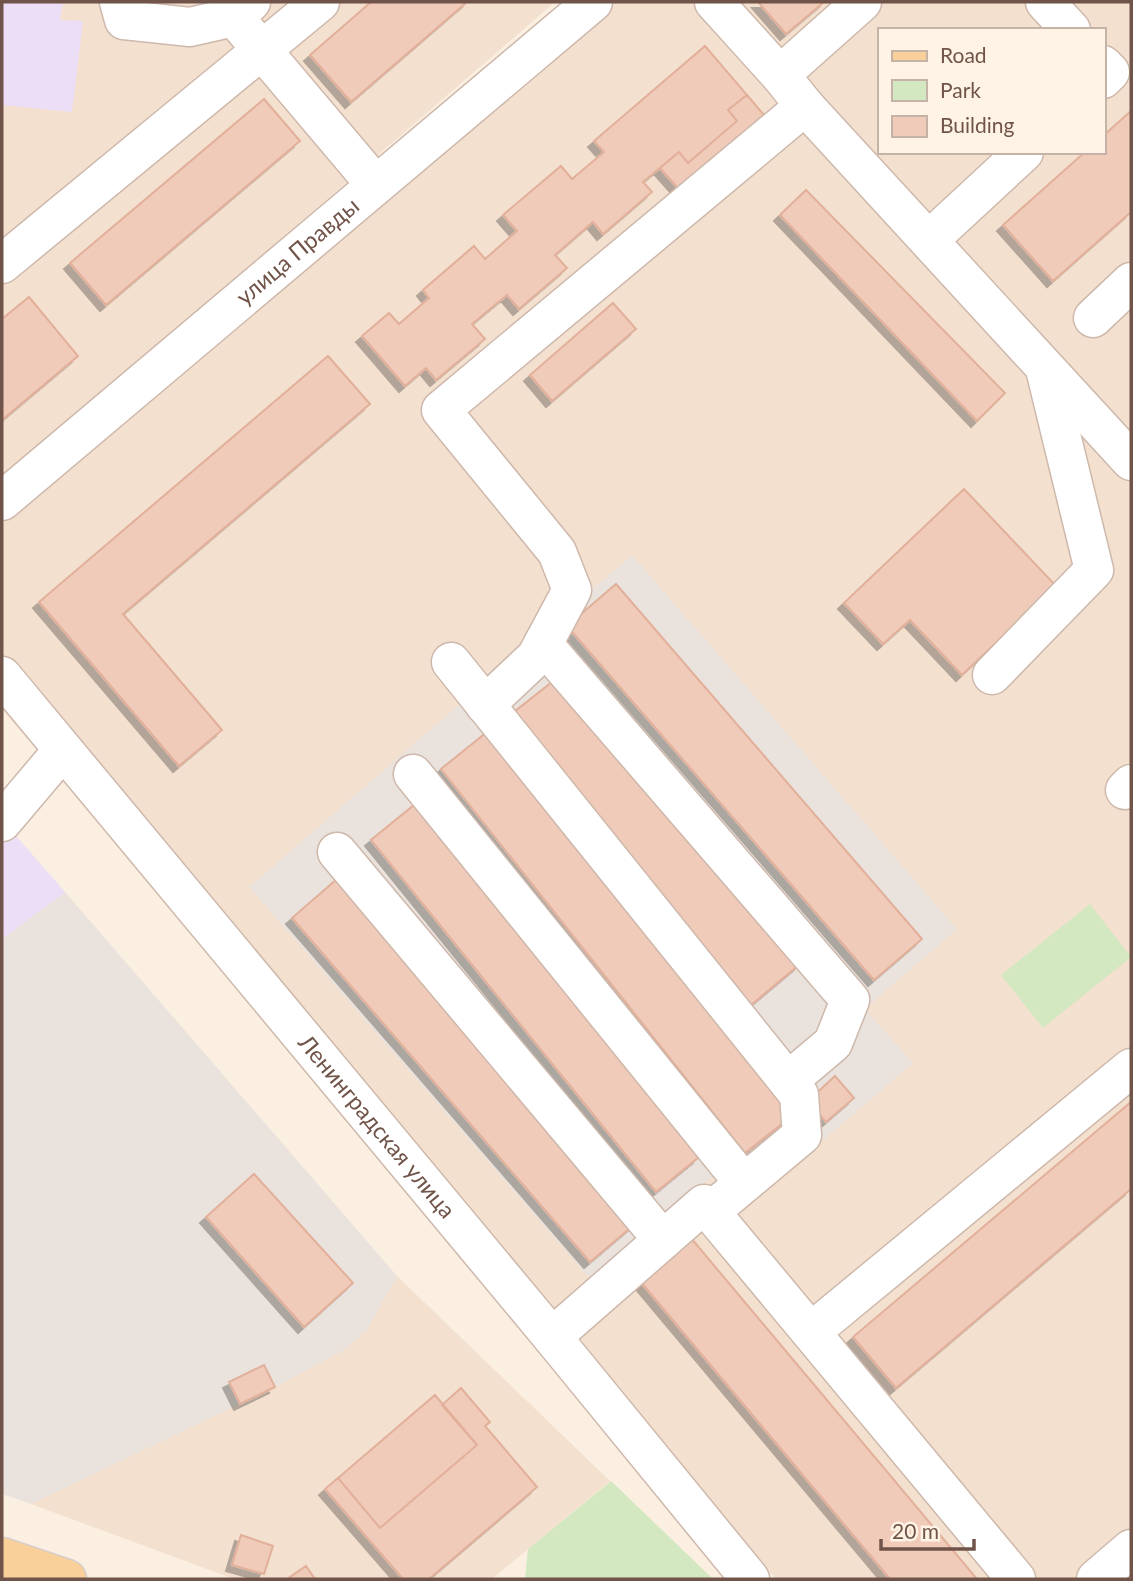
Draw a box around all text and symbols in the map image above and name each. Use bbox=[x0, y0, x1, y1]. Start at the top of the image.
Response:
legend bbox=[878, 28, 1105, 154]
text: Road bbox=[940, 42, 987, 67]
text: Park bbox=[940, 77, 981, 102]
text: Building bbox=[940, 112, 1015, 137]
street label: улица Правды bbox=[230, 191, 364, 310]
street label: Ленинградская улица bbox=[293, 1028, 462, 1223]
scale bar bbox=[881, 1508, 974, 1552]
text: 20 m bbox=[892, 1518, 939, 1543]

